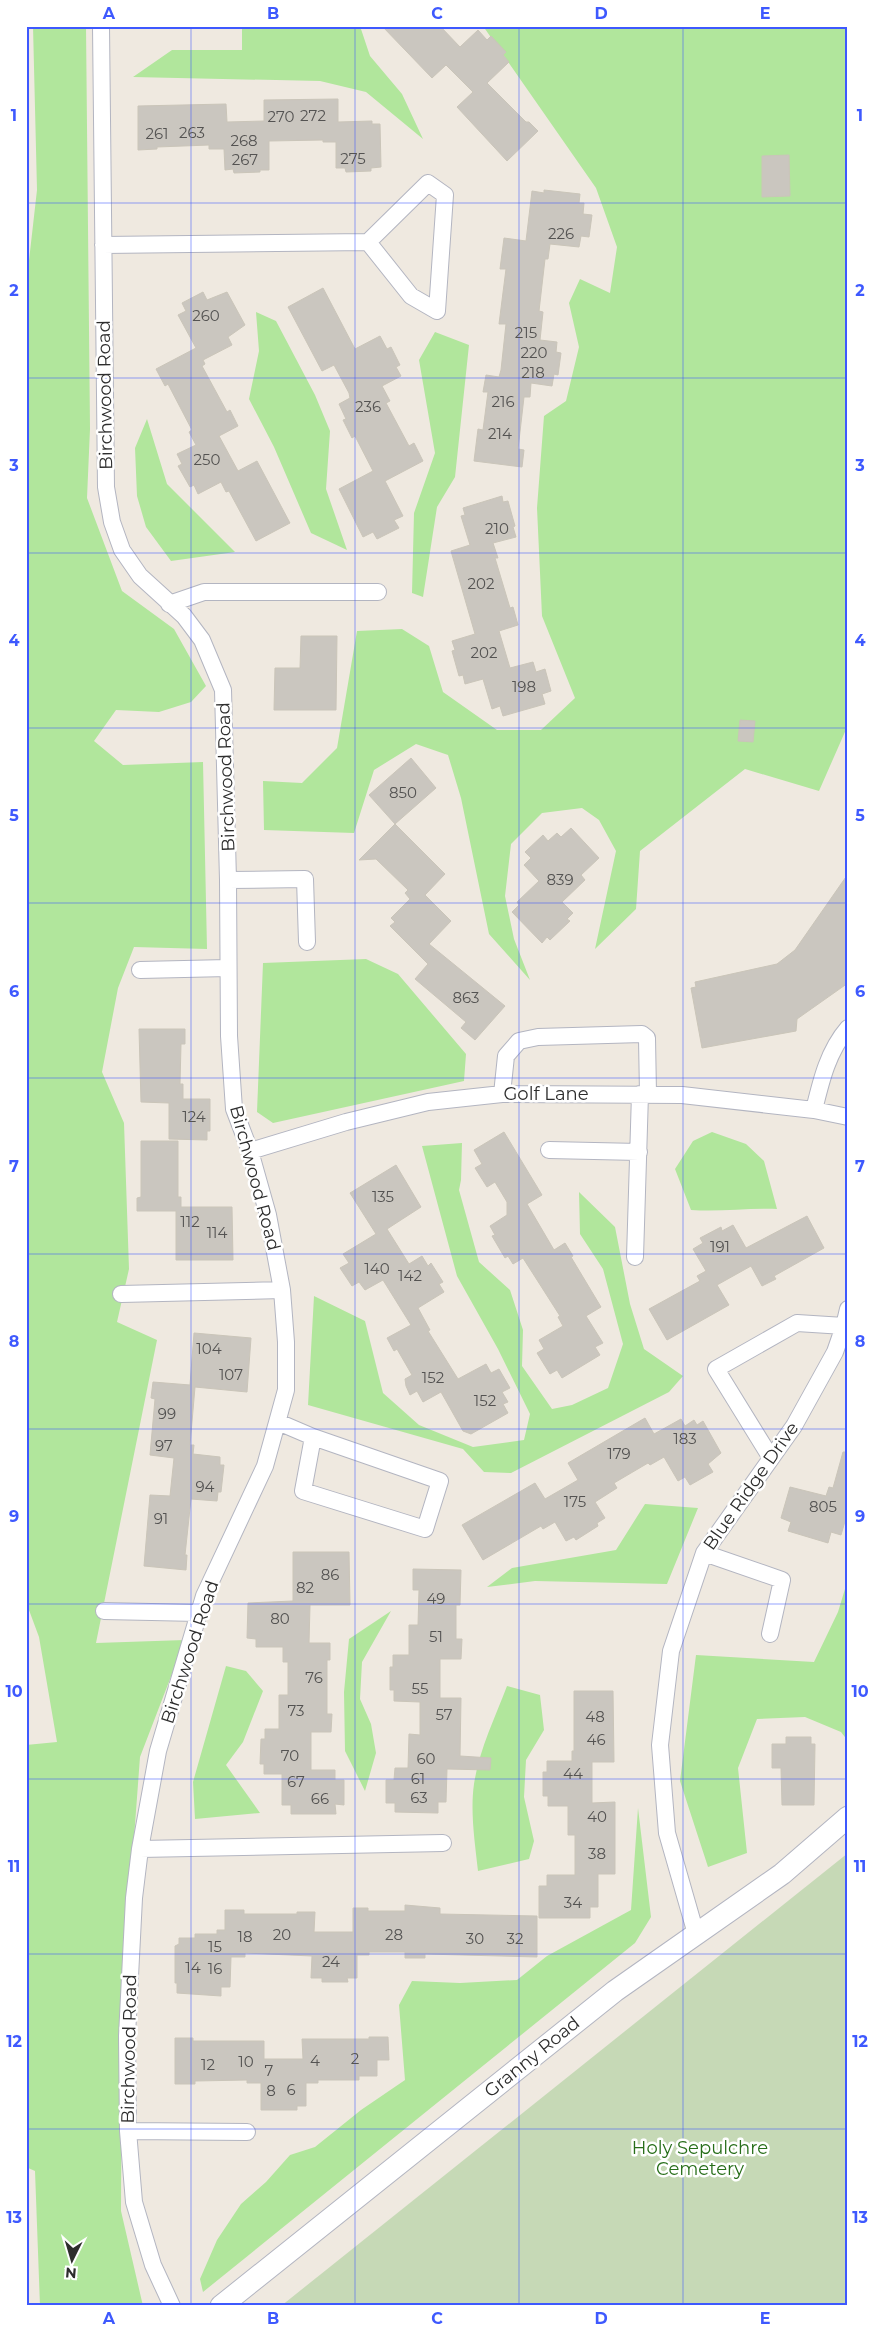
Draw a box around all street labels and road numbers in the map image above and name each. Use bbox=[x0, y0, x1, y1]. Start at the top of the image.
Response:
street label: Birchwood Road bbox=[93, 320, 117, 470]
street label: Birchwood Road bbox=[212, 702, 240, 852]
street label: Golf Lane bbox=[503, 1083, 589, 1105]
street label: Birchwood Road bbox=[225, 1103, 285, 1253]
street label: Blue Ridge Drive bbox=[699, 1418, 803, 1554]
street label: Birchwood Road bbox=[156, 1578, 224, 1726]
street label: Birchwood Road bbox=[117, 1974, 141, 2124]
street label: Granny Road bbox=[480, 2012, 584, 2102]

